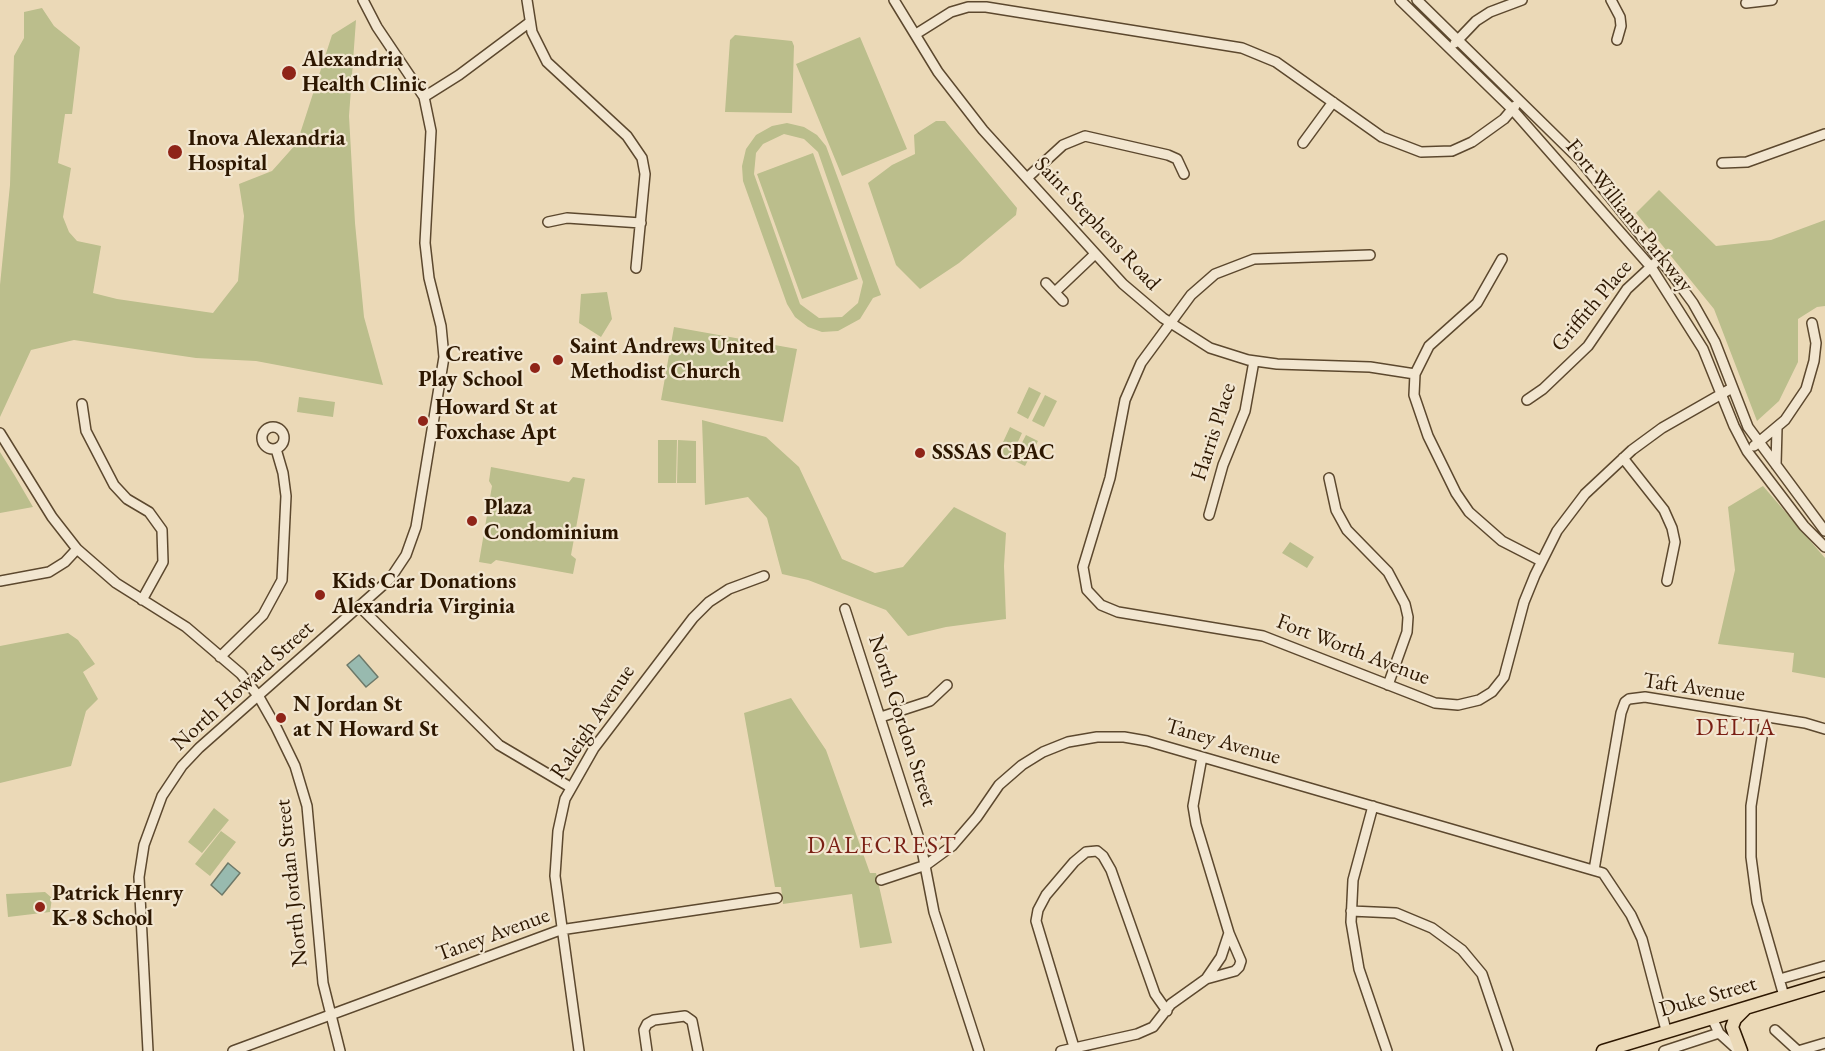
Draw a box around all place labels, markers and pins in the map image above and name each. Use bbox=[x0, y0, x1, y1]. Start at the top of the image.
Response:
place label: Alexandria Health Clinic bbox=[302, 47, 426, 98]
marker: Alexandria Health Clinic bbox=[280, 64, 298, 82]
place label: Inova Alexandria Hospital bbox=[188, 126, 345, 178]
marker: Inova Alexandria Hospital bbox=[166, 143, 184, 161]
place label: Saint Andrews United Methodist Church bbox=[570, 334, 775, 386]
place label: Creative Play School bbox=[418, 342, 523, 394]
marker: Saint Andrews United Methodist Church bbox=[551, 353, 565, 367]
marker: Creative Play School bbox=[528, 361, 542, 375]
place label: Howard St at Foxchase Apt bbox=[435, 395, 557, 446]
marker: Howard St at Foxchase Apt bbox=[416, 414, 430, 428]
place label: SSSAS CPAC bbox=[932, 440, 1055, 466]
marker: SSSAS CPAC bbox=[913, 446, 927, 460]
place label: Plaza Condominium bbox=[484, 495, 619, 546]
marker: Plaza Condominium bbox=[465, 514, 479, 528]
place label: Kids Car Donations Alexandria Virginia bbox=[332, 569, 516, 620]
marker: Kids Car Donations Alexandria Virginia bbox=[313, 588, 327, 602]
place label: N Jordan St at N Howard St bbox=[293, 692, 438, 744]
marker: N Jordan St at N Howard St bbox=[274, 711, 288, 725]
place label: Patrick Henry K-8 School bbox=[52, 881, 183, 932]
marker: Patrick Henry K-8 School bbox=[33, 900, 47, 914]

